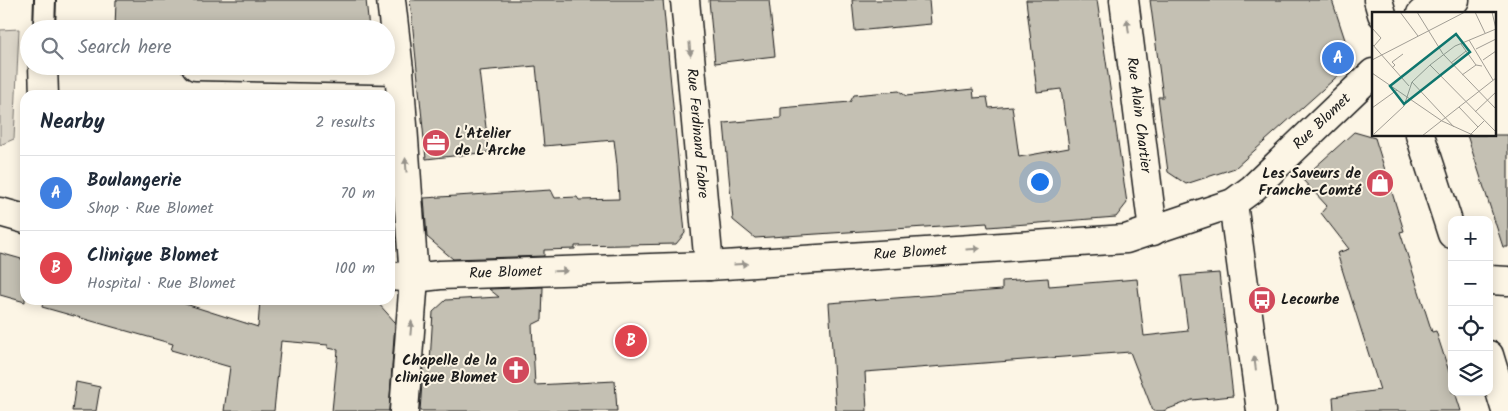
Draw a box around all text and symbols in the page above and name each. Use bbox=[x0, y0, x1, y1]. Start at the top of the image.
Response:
inset map bbox=[1372, 12, 1496, 136]
one-way arrow bbox=[1124, 18, 1132, 34]
search box bbox=[20, 20, 395, 75]
text: Search here bbox=[78, 33, 172, 63]
icon: search bbox=[38, 34, 66, 62]
pin: A bbox=[1322, 39, 1354, 77]
one-way arrow bbox=[686, 41, 694, 57]
street label: Rue Alain Chartier bbox=[1119, 56, 1158, 175]
street label: Rue Ferdinand Fabre bbox=[679, 67, 715, 200]
street label: Rue Blomet bbox=[1287, 88, 1357, 156]
text: Nearby bbox=[40, 106, 105, 139]
text: 2 results bbox=[315, 110, 375, 135]
place label: L'Atelier de L'Arche bbox=[455, 122, 526, 163]
office icon: L'Atelier de L'Arche bbox=[421, 128, 451, 158]
one-way arrow bbox=[402, 157, 410, 173]
place label: Les Saveurs de Franche-Comté bbox=[1258, 162, 1362, 203]
text: Boulangerie bbox=[87, 166, 182, 196]
shop icon: Les Saveurs de Franche-Comté bbox=[1365, 168, 1395, 198]
your location bbox=[1027, 169, 1053, 195]
text: A bbox=[51, 181, 61, 206]
text: 70 m bbox=[340, 181, 375, 206]
text: Shop · Rue Blomet bbox=[87, 196, 214, 221]
map controls bbox=[1448, 216, 1493, 396]
button: + bbox=[1448, 216, 1493, 261]
street label: Rue Blomet bbox=[873, 239, 948, 267]
text: Clinique Blomet bbox=[87, 241, 219, 271]
one-way arrow bbox=[965, 244, 981, 252]
text: B bbox=[51, 256, 61, 281]
text: 100 m bbox=[335, 256, 375, 281]
one-way arrow bbox=[733, 259, 749, 267]
street label: Rue Blomet bbox=[469, 260, 543, 286]
button: − bbox=[1448, 261, 1493, 306]
one-way arrow bbox=[553, 267, 569, 275]
text: Hospital · Rue Blomet bbox=[87, 271, 236, 296]
bus stop icon: Lecourbe bbox=[1247, 285, 1277, 315]
place label: Lecourbe bbox=[1281, 288, 1340, 312]
button: locate bbox=[1448, 306, 1493, 351]
one-way arrow bbox=[407, 319, 415, 335]
pin: B bbox=[615, 322, 647, 360]
place label: Chapelle de la clinique Blomet bbox=[395, 349, 497, 390]
button: layers bbox=[1448, 351, 1493, 396]
one-way arrow bbox=[1251, 354, 1259, 370]
church icon: Chapelle de la clinique Blomet bbox=[501, 355, 531, 385]

